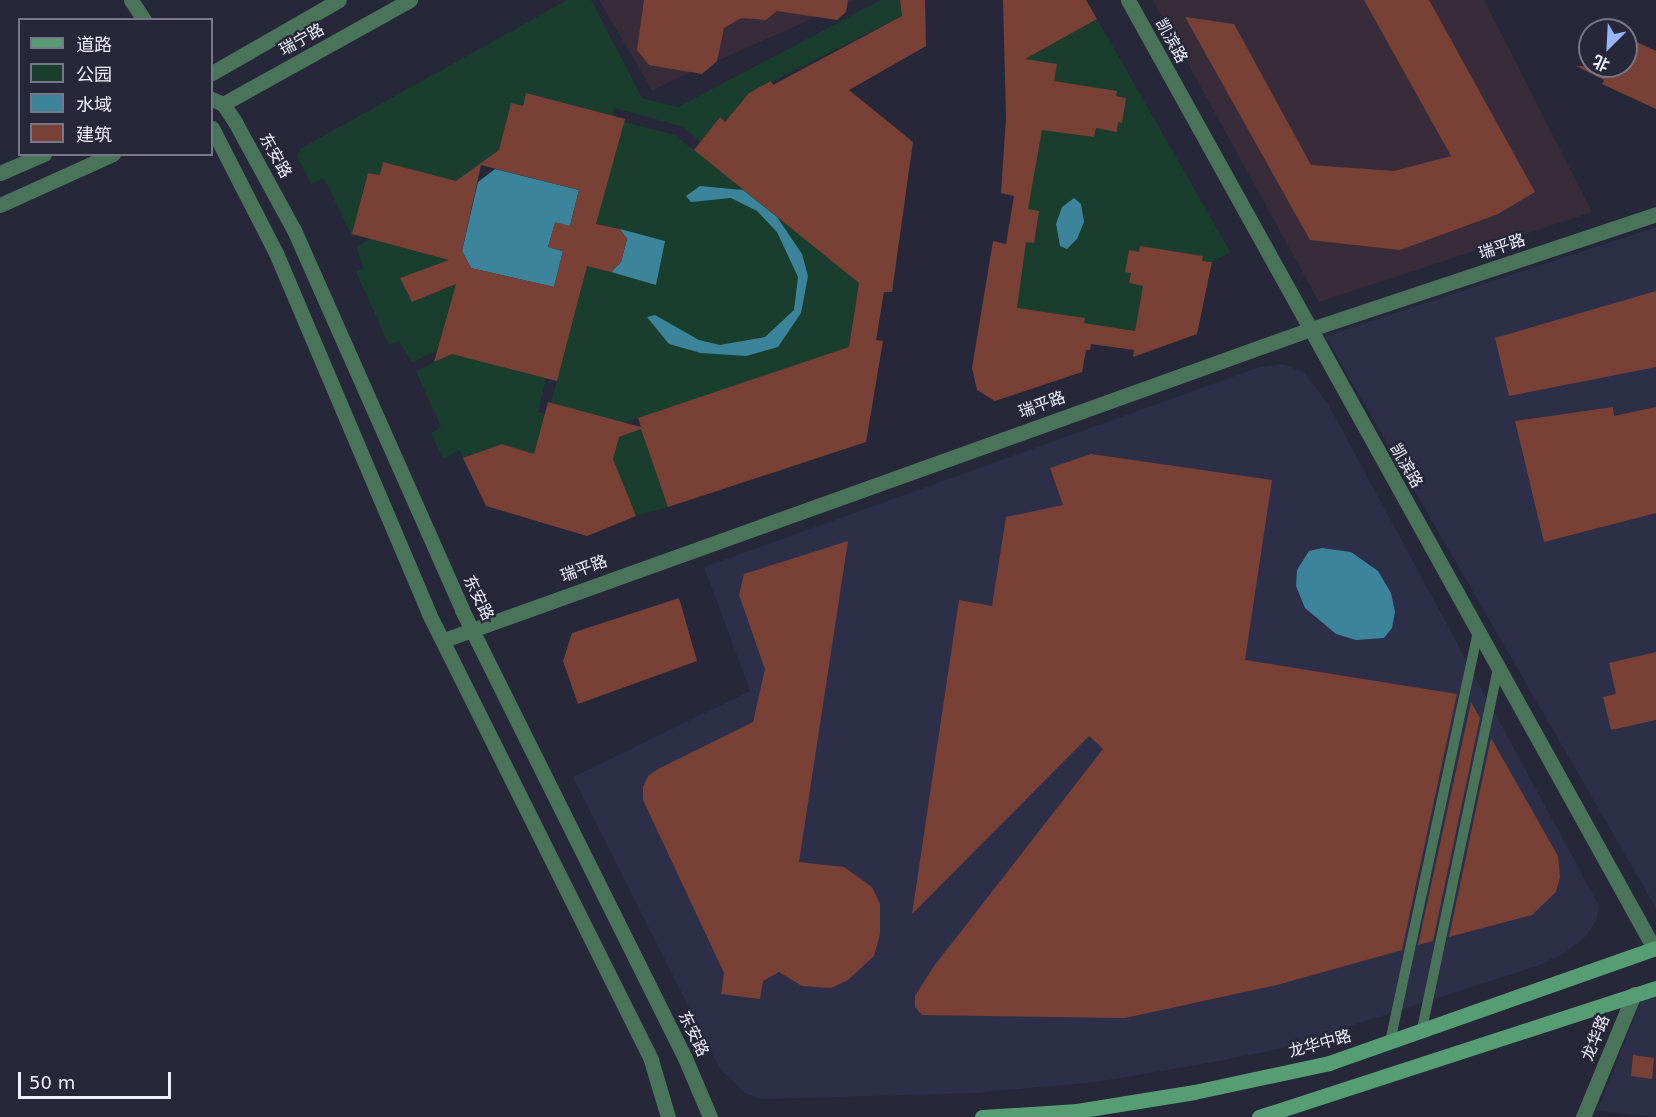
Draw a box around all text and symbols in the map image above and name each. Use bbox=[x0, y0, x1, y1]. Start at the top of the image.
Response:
street label: 凯滨路 bbox=[1151, 15, 1191, 67]
legend bbox=[18, 18, 213, 156]
north arrow bbox=[1578, 18, 1638, 78]
street label: 瑞宁路 bbox=[276, 20, 328, 60]
text: 道路 bbox=[76, 34, 112, 55]
text: 北 bbox=[1590, 51, 1612, 75]
text: 公园 bbox=[76, 64, 112, 85]
text: 水域 bbox=[76, 94, 112, 115]
text: 建筑 bbox=[76, 124, 112, 145]
street label: 东安路 bbox=[255, 130, 295, 182]
street label: 瑞平路 bbox=[1476, 230, 1528, 264]
street label: 瑞平路 bbox=[1016, 388, 1068, 422]
street label: 凯滨路 bbox=[1386, 440, 1426, 492]
street label: 瑞平路 bbox=[558, 552, 610, 586]
street label: 东安路 bbox=[459, 572, 497, 624]
street label: 东安路 bbox=[674, 1008, 712, 1060]
street label: 龙华路 bbox=[1578, 1012, 1614, 1064]
street label: 龙华中路 bbox=[1287, 1026, 1353, 1062]
scale bar bbox=[21, 1060, 174, 1098]
text: 50 m bbox=[29, 1072, 75, 1093]

